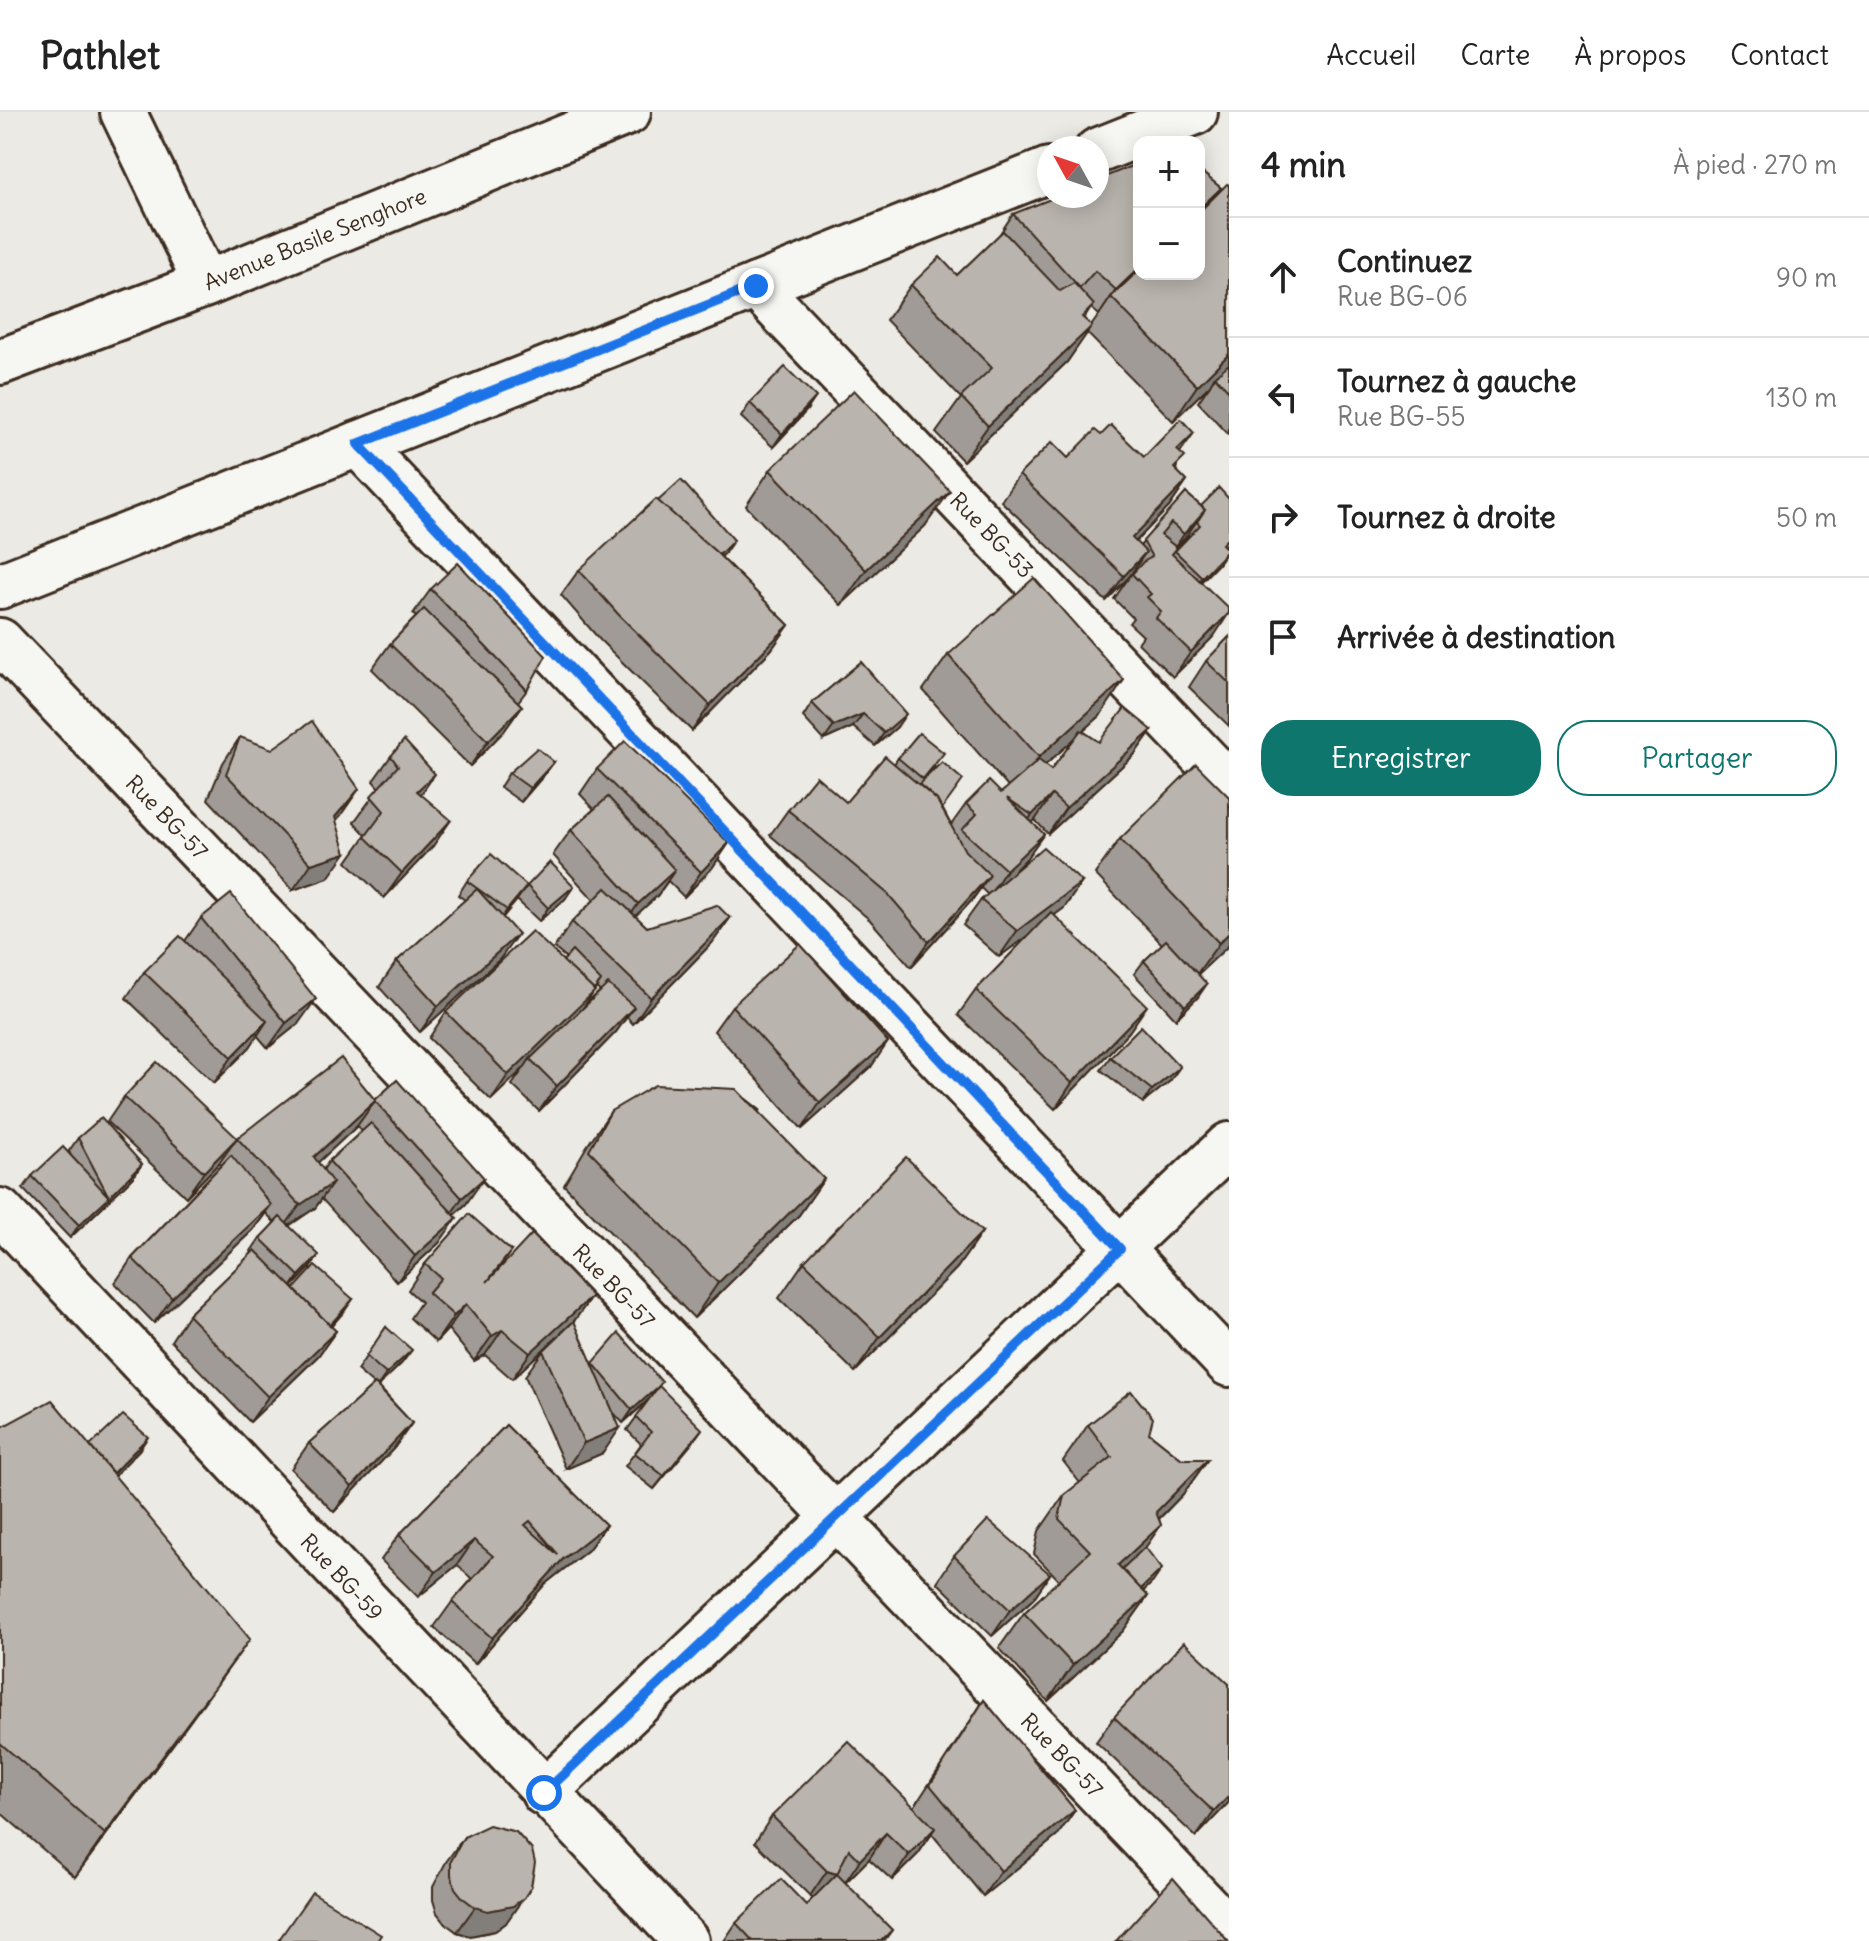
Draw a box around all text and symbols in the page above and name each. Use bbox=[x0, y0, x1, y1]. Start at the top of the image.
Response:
text: Pathlet bbox=[40, 32, 160, 79]
text: Accueil bbox=[1326, 37, 1416, 73]
text: Carte bbox=[1460, 37, 1530, 73]
text: À propos bbox=[1574, 37, 1686, 73]
text: Contact bbox=[1730, 37, 1829, 73]
north arrow bbox=[1037, 136, 1109, 208]
map controls bbox=[1133, 136, 1205, 280]
button: + bbox=[1133, 136, 1205, 208]
text: 4 min bbox=[1261, 143, 1346, 186]
text: À pied · 270 m bbox=[1673, 148, 1837, 181]
street label: Avenue Basile Senghore bbox=[200, 182, 430, 296]
button: − bbox=[1133, 208, 1205, 280]
text: Continuez bbox=[1337, 242, 1472, 280]
icon: ahead bbox=[1261, 255, 1305, 299]
text: 90 m bbox=[1776, 261, 1837, 294]
route end bbox=[738, 268, 774, 304]
text: Rue BG-06 bbox=[1337, 280, 1468, 313]
text: Tournez à gauche bbox=[1337, 362, 1577, 400]
icon: left bbox=[1261, 375, 1305, 419]
text: 130 m bbox=[1766, 381, 1837, 414]
text: Rue BG-55 bbox=[1337, 400, 1465, 433]
street label: Rue BG-53 bbox=[944, 486, 1040, 584]
icon: right bbox=[1261, 495, 1305, 539]
text: Tournez à droite bbox=[1337, 498, 1556, 536]
text: 50 m bbox=[1776, 501, 1837, 534]
icon: arrive bbox=[1261, 615, 1305, 659]
text: Arrivée à destination bbox=[1337, 618, 1615, 656]
button: Enregistrer bbox=[1261, 720, 1541, 796]
button: Partager bbox=[1557, 720, 1837, 796]
street label: Rue BG-57 bbox=[120, 769, 214, 865]
street label: Rue BG-57 bbox=[567, 1238, 661, 1334]
street label: Rue BG-59 bbox=[295, 1528, 389, 1626]
street label: Rue BG-57 bbox=[1015, 1707, 1109, 1803]
route start bbox=[526, 1775, 562, 1811]

